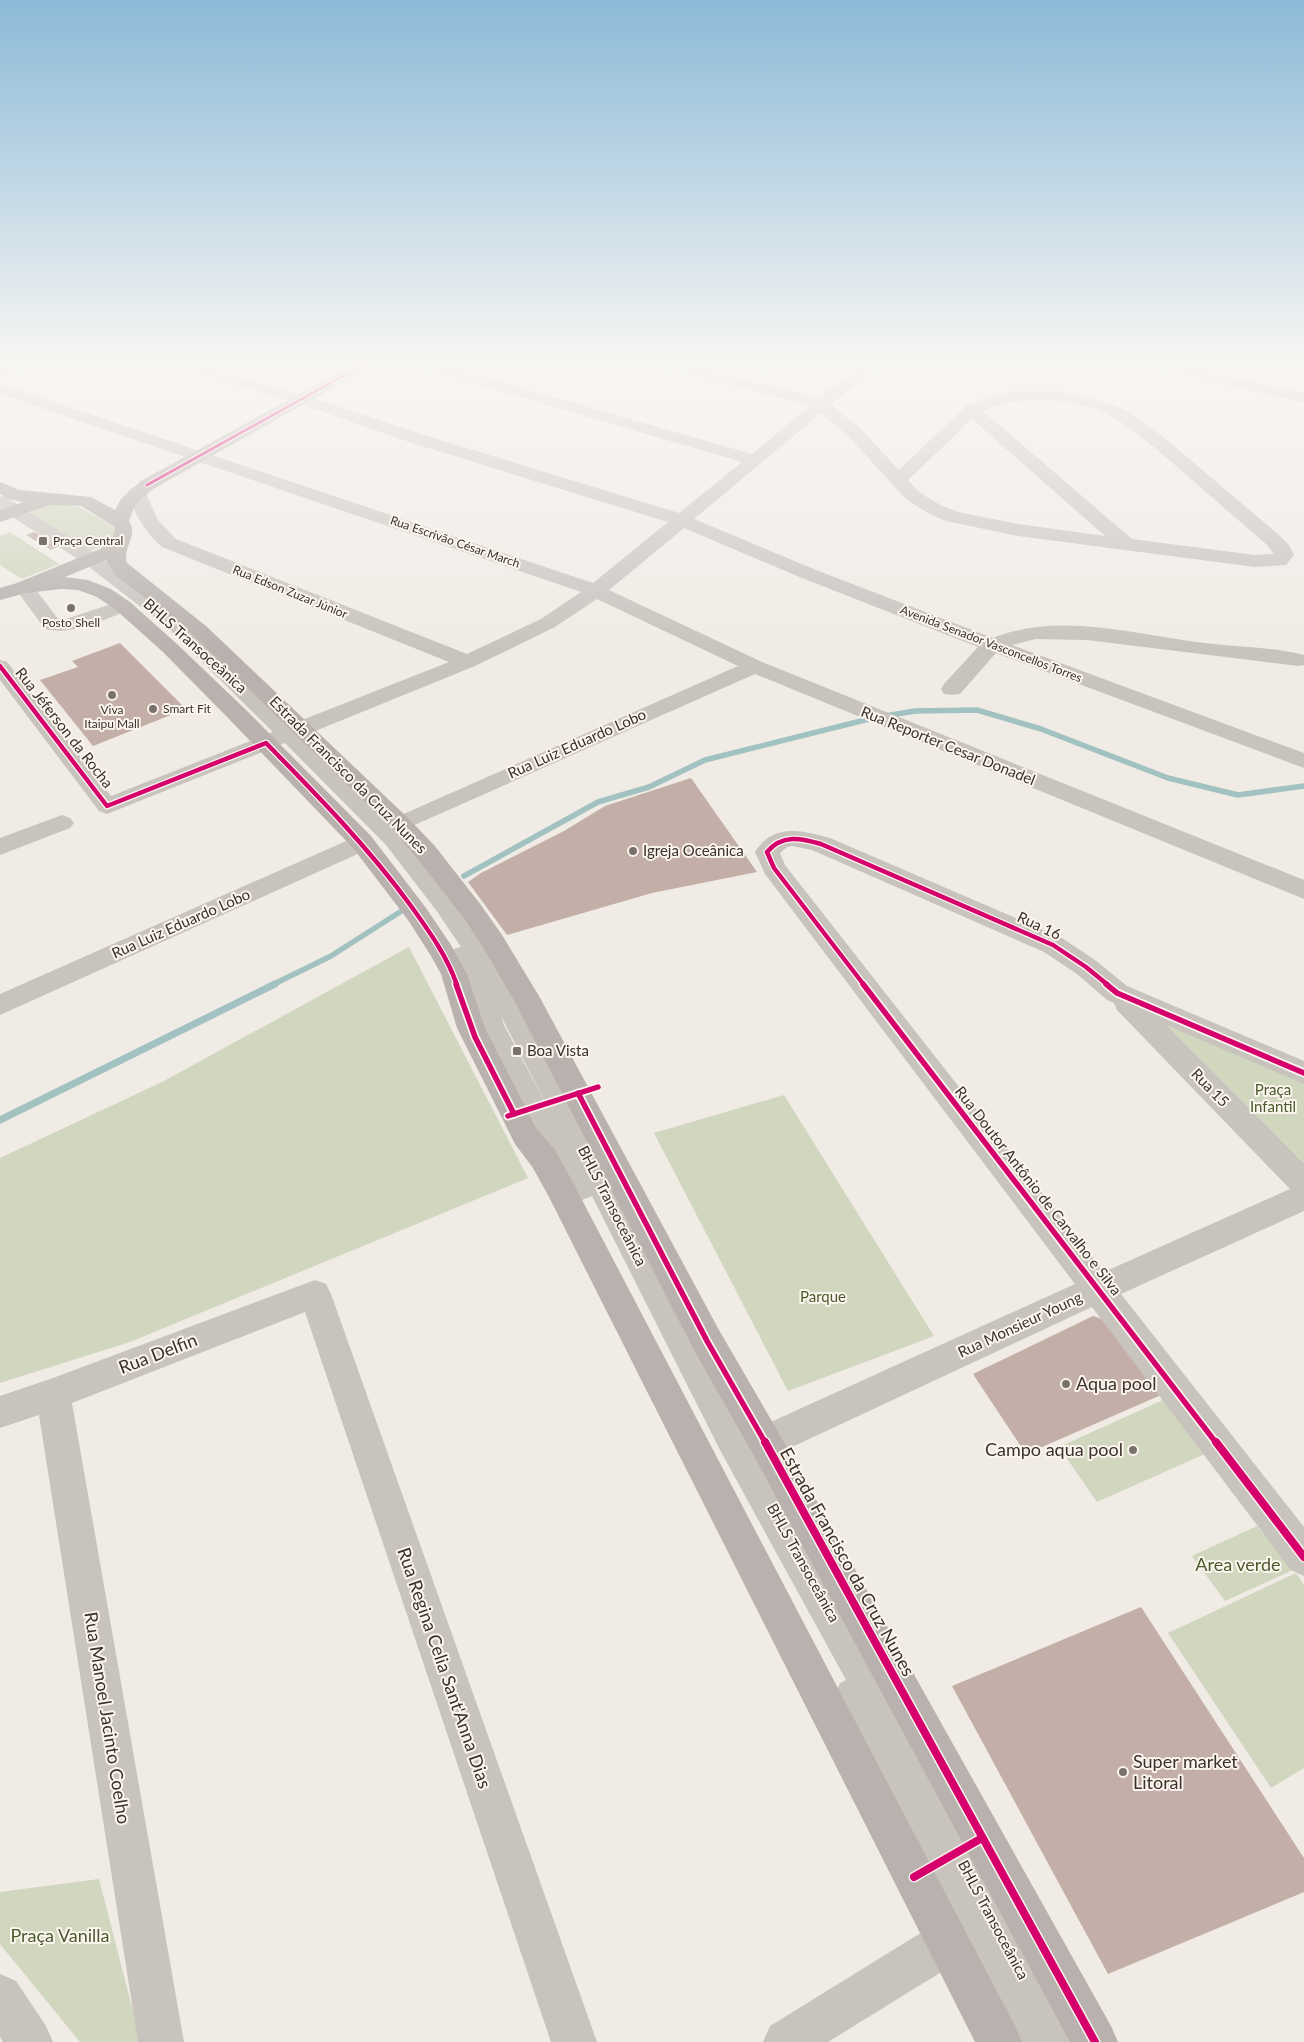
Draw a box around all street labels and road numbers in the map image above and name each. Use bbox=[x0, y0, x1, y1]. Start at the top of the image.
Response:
street label: Rua Escrivão César March bbox=[388, 512, 522, 571]
street label: Rua Edson Zuzar Júnior bbox=[231, 562, 350, 622]
street label: BHLS Transoceânica bbox=[140, 594, 251, 696]
street label: Avenida Senador Vasconcellos Torres bbox=[898, 602, 1084, 685]
street label: Rua Jéferson da Rocha bbox=[12, 664, 117, 791]
street label: Estrada Francisco da Cruz Nunes bbox=[266, 692, 431, 857]
street label: Rua Reporter Cesar Donadel bbox=[859, 702, 1038, 788]
street label: Rua Luiz Eduardo Lobo bbox=[505, 704, 649, 782]
street label: Rua Luiz Eduardo Lobo bbox=[109, 884, 253, 962]
street label: Rua 16 bbox=[1015, 907, 1064, 943]
street label: Rua 15 bbox=[1188, 1064, 1233, 1110]
street label: Rua Doutor Antônio de Carvalho e Silva bbox=[952, 1082, 1126, 1298]
street label: BHLS Transoceânica bbox=[575, 1142, 651, 1269]
street label: Rua Monsieur Young bbox=[955, 1287, 1085, 1361]
street label: Rua Delfin bbox=[115, 1328, 200, 1378]
street label: Estrada Francisco da Cruz Nunes bbox=[776, 1443, 920, 1680]
street label: BHLS Transoceânica bbox=[764, 1500, 844, 1625]
street label: Rua Regina Celia Sant'Anna Dias bbox=[393, 1544, 497, 1791]
street label: Rua Manoel Jacinto Coelho bbox=[80, 1610, 136, 1825]
street label: BHLS Transoceânica bbox=[955, 1857, 1033, 1982]

